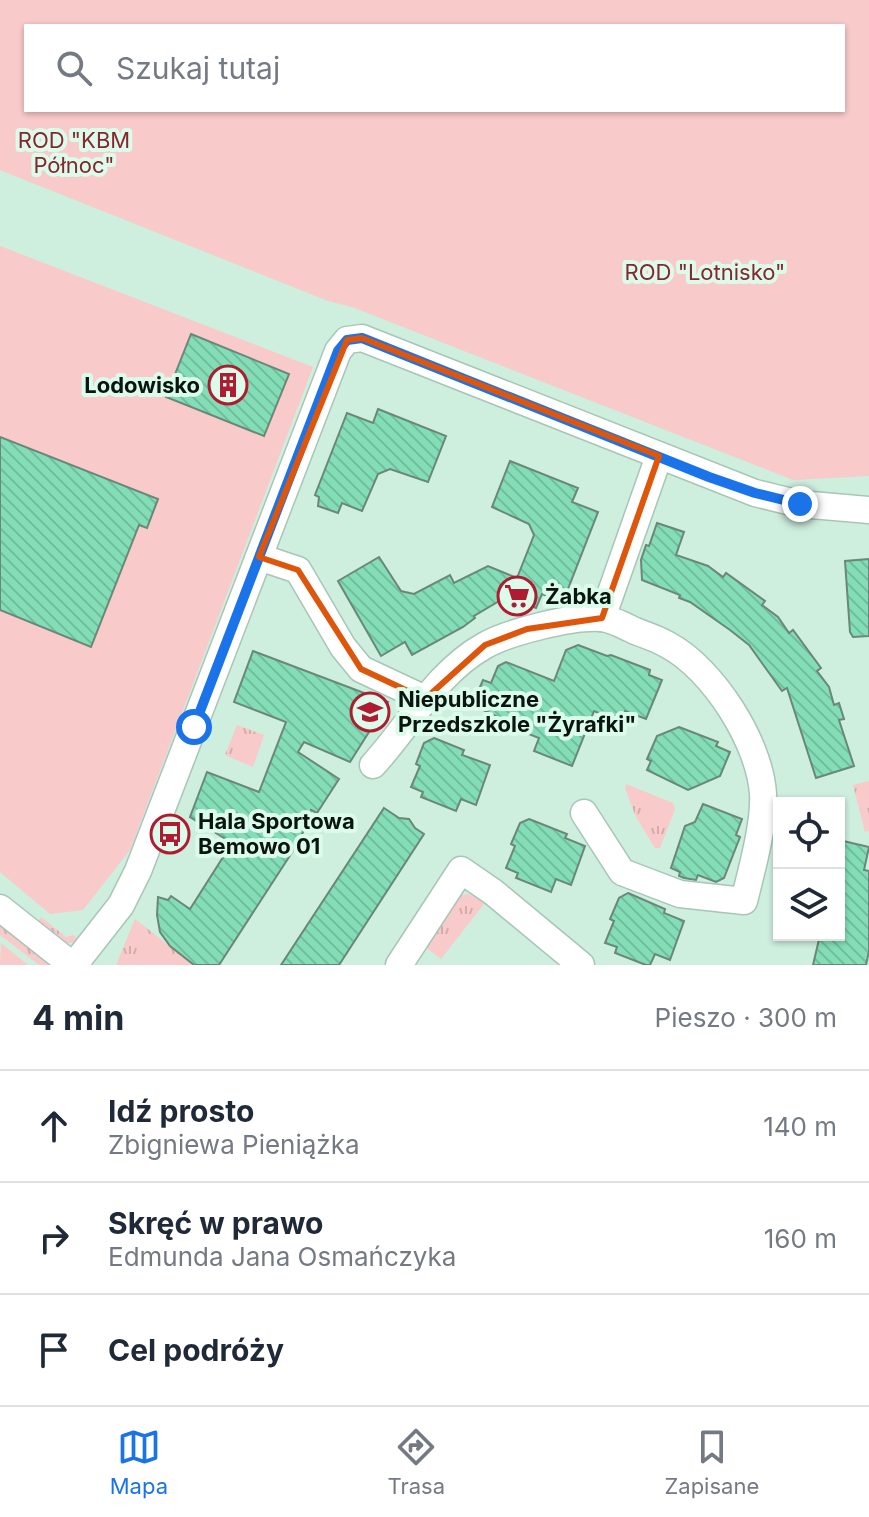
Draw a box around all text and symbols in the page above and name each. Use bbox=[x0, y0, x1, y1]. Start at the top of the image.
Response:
search box bbox=[24, 24, 845, 112]
icon: search bbox=[52, 46, 96, 90]
text: Szukaj tutaj bbox=[116, 50, 280, 86]
park label: ROD "KBM Północ" bbox=[18, 127, 130, 178]
park label: ROD "Lotnisko" bbox=[625, 259, 785, 285]
building icon: Lodowisko bbox=[207, 364, 249, 406]
place label: Lodowisko bbox=[84, 372, 200, 398]
route end bbox=[782, 486, 818, 522]
supermarket icon: Żabka bbox=[496, 575, 538, 617]
place label: Żabka bbox=[545, 583, 612, 609]
place label: Niepubliczne Przedszkole "Żyrafki" bbox=[398, 686, 636, 737]
school or university icon: Niepubliczne Przedszkole "Żyrafki" bbox=[349, 691, 391, 733]
route start bbox=[176, 709, 212, 745]
map controls bbox=[773, 797, 845, 941]
button: locate bbox=[773, 797, 845, 869]
place label: Hala Sportowa Bemowo 01 bbox=[198, 808, 355, 859]
bus stop icon: Hala Sportowa Bemowo 01 bbox=[149, 813, 191, 855]
button: layers bbox=[773, 869, 845, 941]
text: 4 min bbox=[32, 997, 124, 1038]
text: Pieszo · 300 m bbox=[655, 1002, 837, 1033]
text: Idź prosto bbox=[108, 1093, 254, 1129]
icon: ahead bbox=[32, 1104, 76, 1148]
text: 140 m bbox=[763, 1111, 837, 1142]
text: Zbigniewa Pieniążka bbox=[108, 1129, 360, 1160]
text: Skręć w prawo bbox=[108, 1205, 323, 1241]
icon: right bbox=[32, 1216, 76, 1260]
text: 160 m bbox=[764, 1223, 837, 1254]
text: Edmunda Jana Osmańczyka bbox=[108, 1241, 456, 1272]
icon: arrive bbox=[32, 1328, 76, 1372]
text: Cel podróży bbox=[108, 1332, 284, 1368]
tab: Mapa bbox=[110, 1425, 168, 1499]
tab: Trasa bbox=[387, 1425, 445, 1499]
tab: Zapisane bbox=[664, 1425, 759, 1499]

